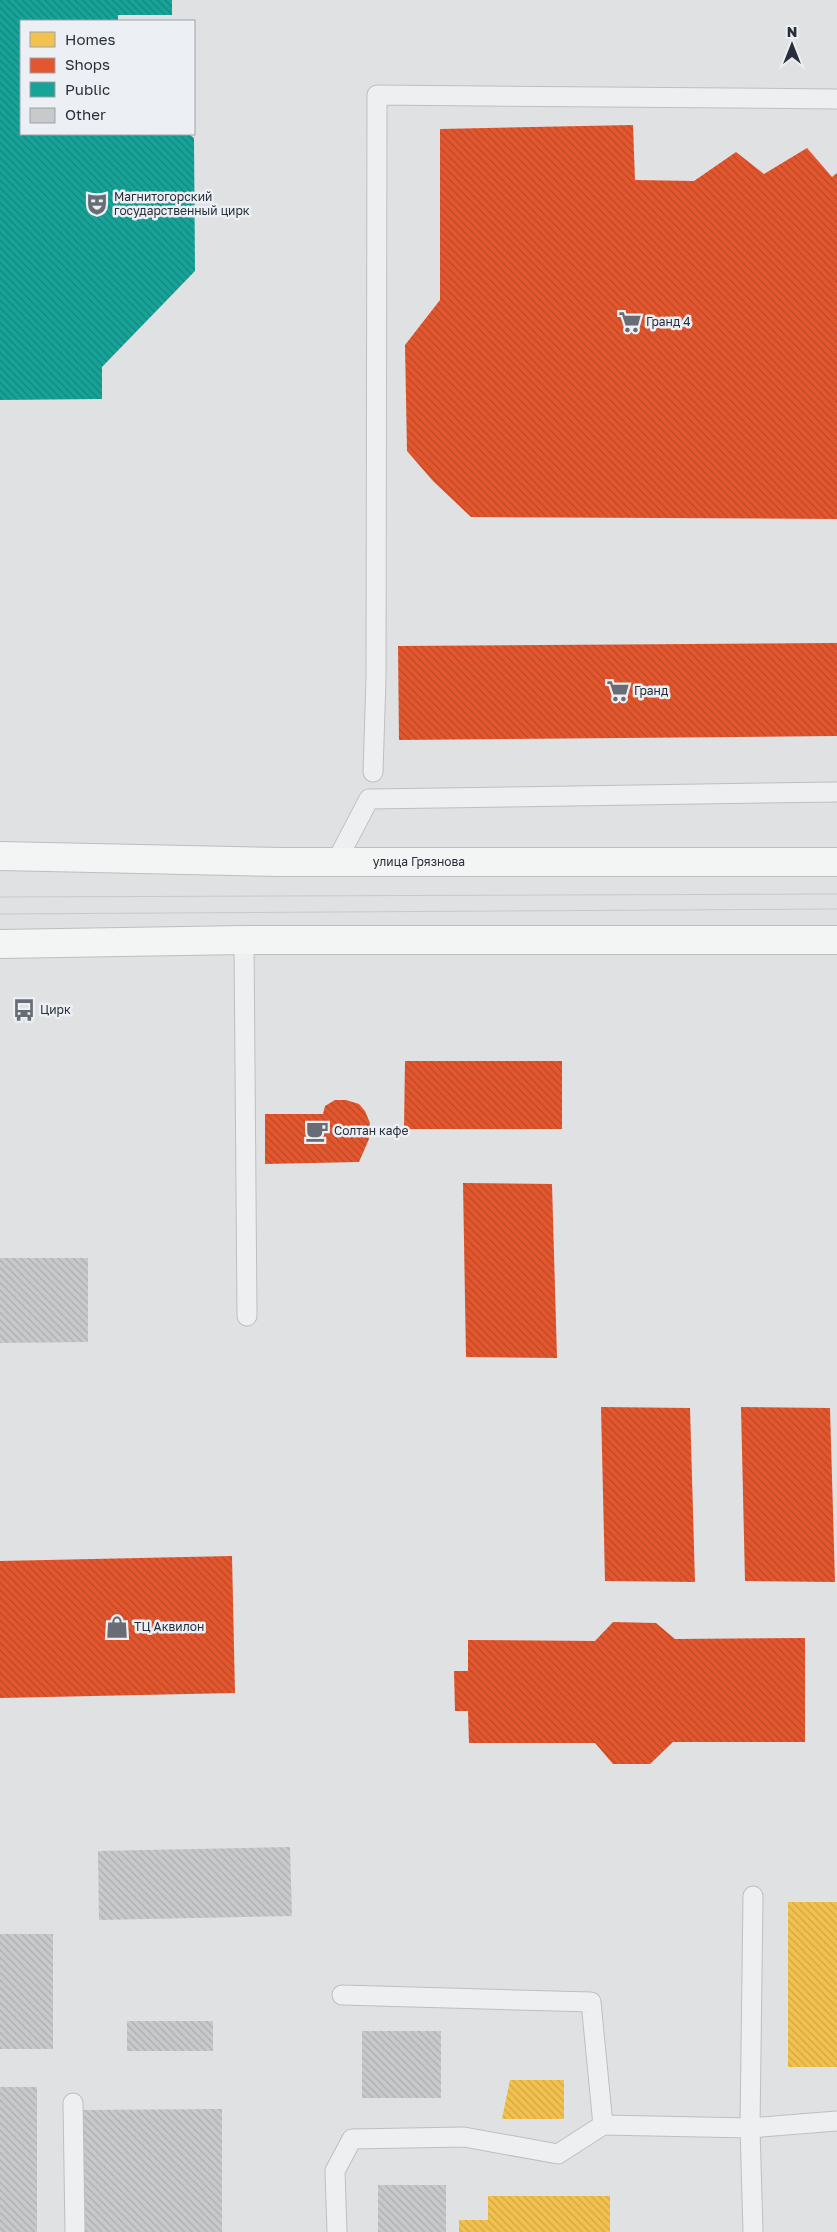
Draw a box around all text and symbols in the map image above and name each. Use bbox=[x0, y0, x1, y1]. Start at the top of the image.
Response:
legend bbox=[20, 20, 195, 135]
north arrow bbox=[767, 20, 817, 70]
text: N bbox=[787, 23, 797, 40]
text: Homes bbox=[65, 30, 115, 48]
text: Shops bbox=[65, 55, 110, 73]
text: Public bbox=[65, 80, 110, 98]
text: Other bbox=[65, 105, 106, 123]
place label: Магнитогорский государственный цирк bbox=[114, 189, 250, 218]
theatre icon: Магнитогорский государственный цирк bbox=[84, 191, 110, 217]
supermarket icon: Гранд 4 bbox=[617, 309, 643, 335]
place label: Гранд 4 bbox=[646, 314, 690, 329]
supermarket icon: Гранд bbox=[605, 678, 631, 704]
place label: Гранд bbox=[634, 683, 668, 698]
street label: улица Грязнова bbox=[373, 854, 465, 869]
bus stop icon: Цирк bbox=[11, 997, 37, 1023]
place label: Цирк bbox=[40, 1002, 71, 1017]
cafe icon: Солтан кафе bbox=[304, 1118, 330, 1144]
place label: Солтан кафе bbox=[334, 1123, 408, 1138]
shop icon: ТЦ Аквилон bbox=[104, 1614, 130, 1640]
place label: ТЦ Аквилон bbox=[134, 1619, 204, 1634]

